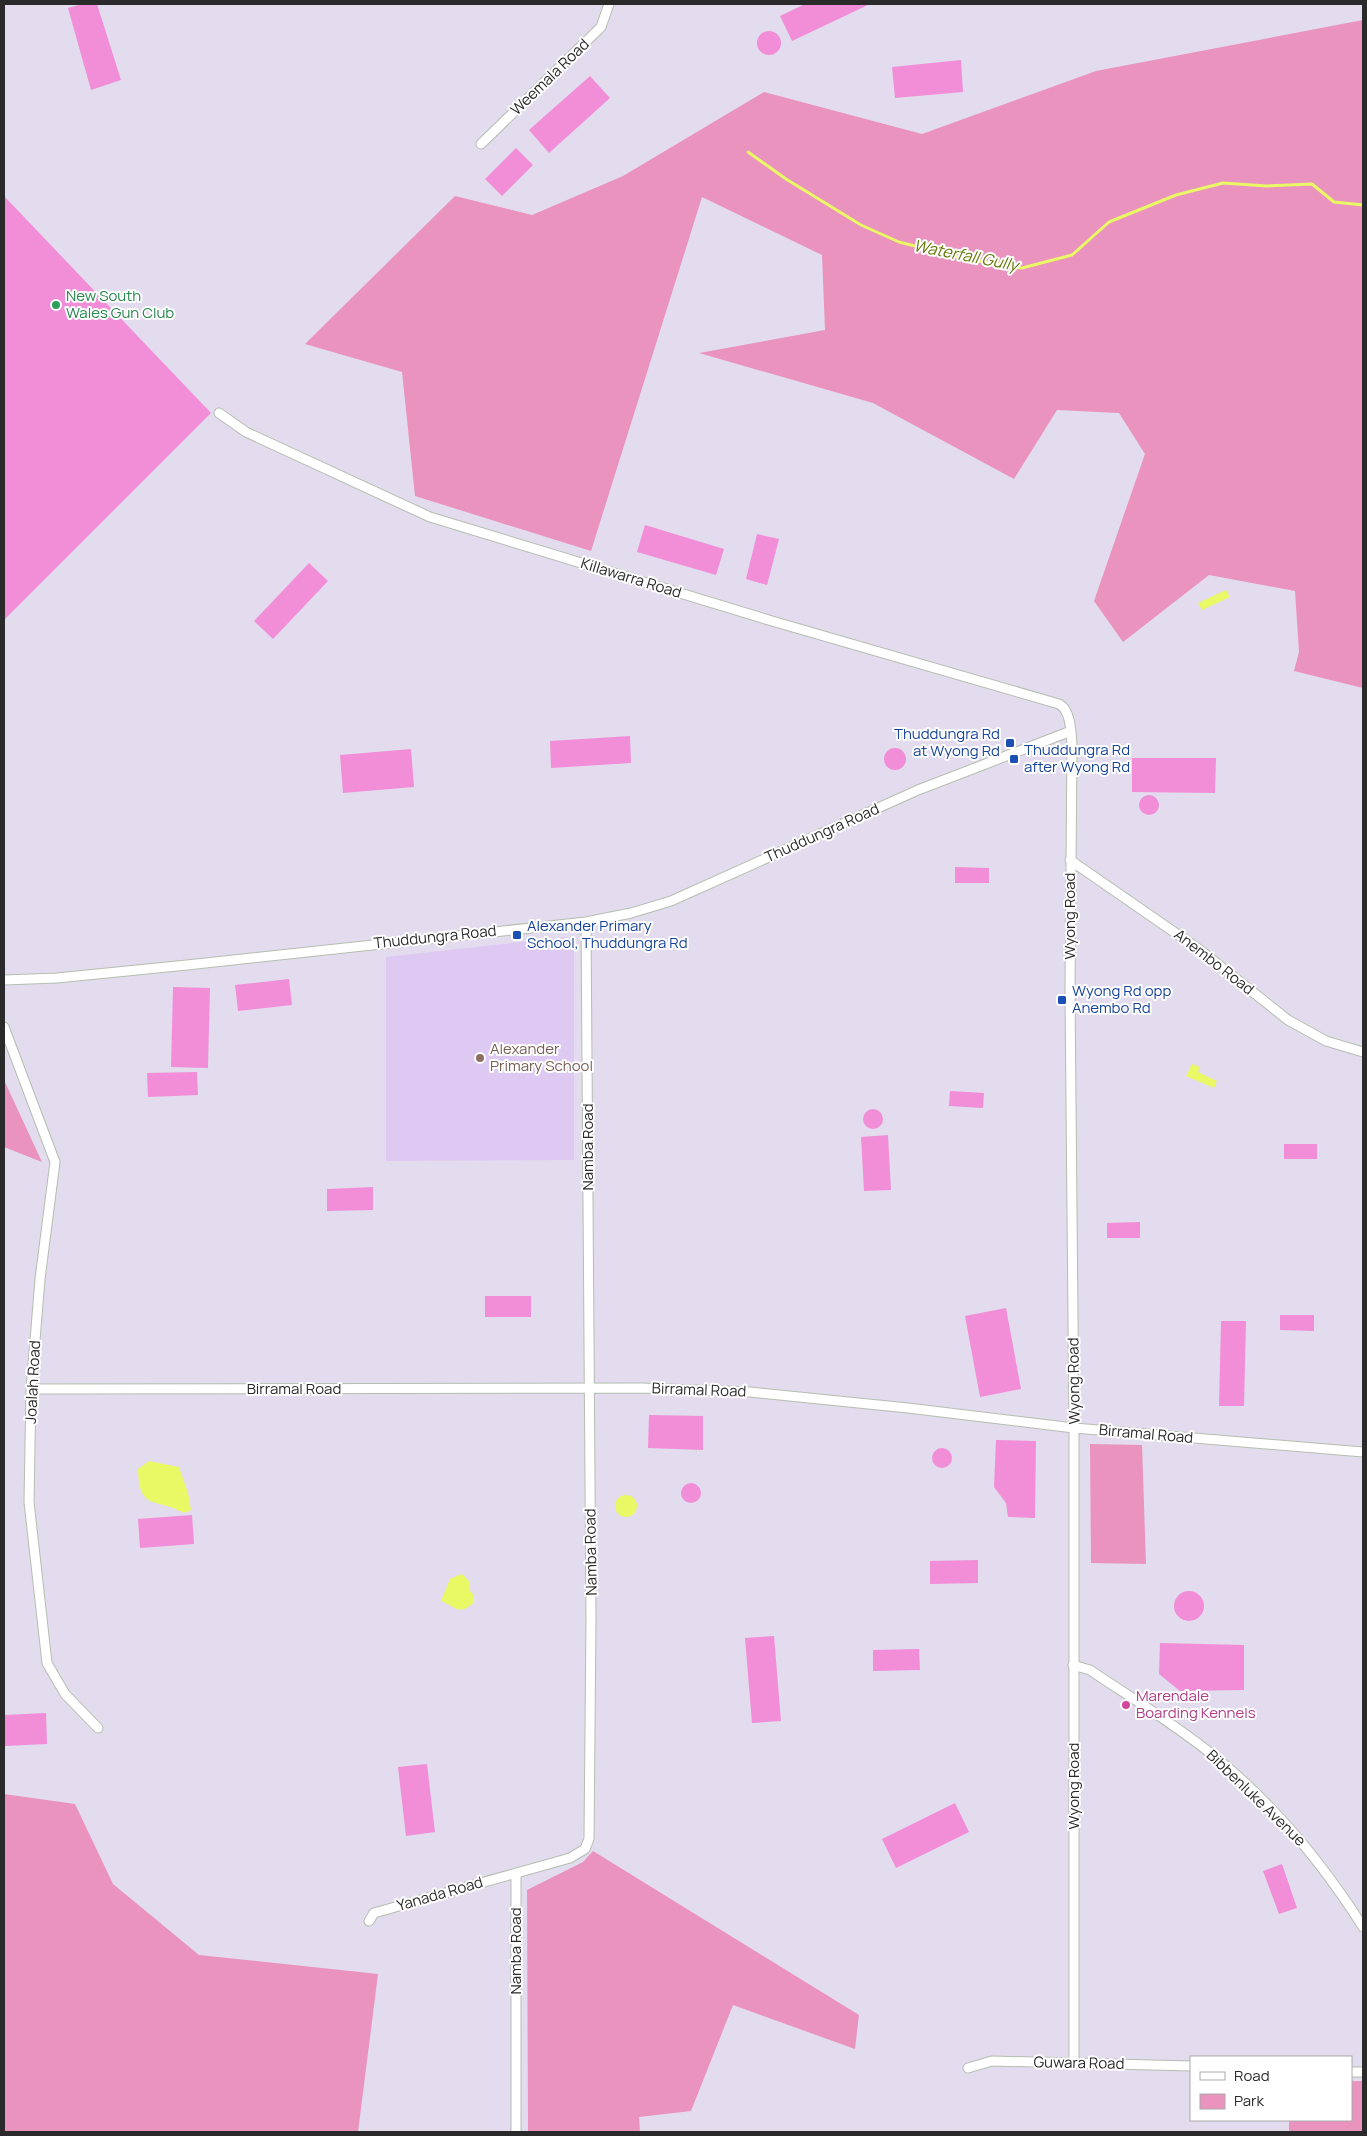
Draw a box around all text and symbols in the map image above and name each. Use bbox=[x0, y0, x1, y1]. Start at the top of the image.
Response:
street label: Weemala Road bbox=[506, 34, 594, 120]
water label: Waterfall Gully bbox=[912, 234, 1023, 276]
place label: New South Wales Gun Club bbox=[66, 285, 174, 323]
marker: New South Wales Gun Club bbox=[50, 299, 62, 311]
street label: Killawarra Road bbox=[578, 552, 684, 603]
place label: Thuddungra Rd at Wyong Rd bbox=[894, 723, 1000, 761]
marker: Thuddungra Rd at Wyong Rd bbox=[1004, 737, 1016, 749]
place label: Thuddungra Rd after Wyong Rd bbox=[1024, 739, 1130, 777]
marker: Thuddungra Rd after Wyong Rd bbox=[1008, 753, 1020, 765]
street label: Thuddungra Road bbox=[761, 798, 882, 867]
street label: Wyong Road bbox=[1059, 873, 1080, 959]
place label: Alexander Primary School, Thuddungra Rd bbox=[527, 915, 688, 953]
street label: Thuddungra Road bbox=[373, 920, 497, 953]
street label: Anembo Road bbox=[1170, 924, 1259, 999]
marker: Alexander Primary School, Thuddungra Rd bbox=[511, 929, 523, 941]
place label: Wyong Rd opp Anembo Rd bbox=[1072, 980, 1171, 1018]
marker: Wyong Rd opp Anembo Rd bbox=[1056, 994, 1068, 1006]
place label: Alexander Primary School bbox=[490, 1038, 593, 1076]
marker: Alexander Primary School bbox=[474, 1052, 486, 1064]
street label: Namba Road bbox=[577, 1103, 598, 1191]
street label: Wyong Road bbox=[1062, 1337, 1085, 1425]
street label: Joalah Road bbox=[20, 1340, 45, 1424]
street label: Birramal Road bbox=[651, 1377, 747, 1402]
street label: Birramal Road bbox=[247, 1378, 341, 1399]
street label: Birramal Road bbox=[1098, 1419, 1194, 1448]
street label: Namba Road bbox=[579, 1508, 602, 1596]
place label: Marendale Boarding Kennels bbox=[1136, 1685, 1256, 1723]
marker: Marendale Boarding Kennels bbox=[1120, 1699, 1132, 1711]
street label: Wyong Road bbox=[1063, 1743, 1084, 1829]
street label: Bibbenluke Avenue bbox=[1202, 1745, 1311, 1851]
street label: Yanada Road bbox=[394, 1871, 485, 1916]
street label: Namba Road bbox=[505, 1907, 526, 1995]
street label: Guwara Road bbox=[1033, 2051, 1125, 2074]
legend bbox=[1190, 2056, 1352, 2121]
text: Road bbox=[1234, 2065, 1270, 2086]
text: Park bbox=[1234, 2090, 1264, 2111]

